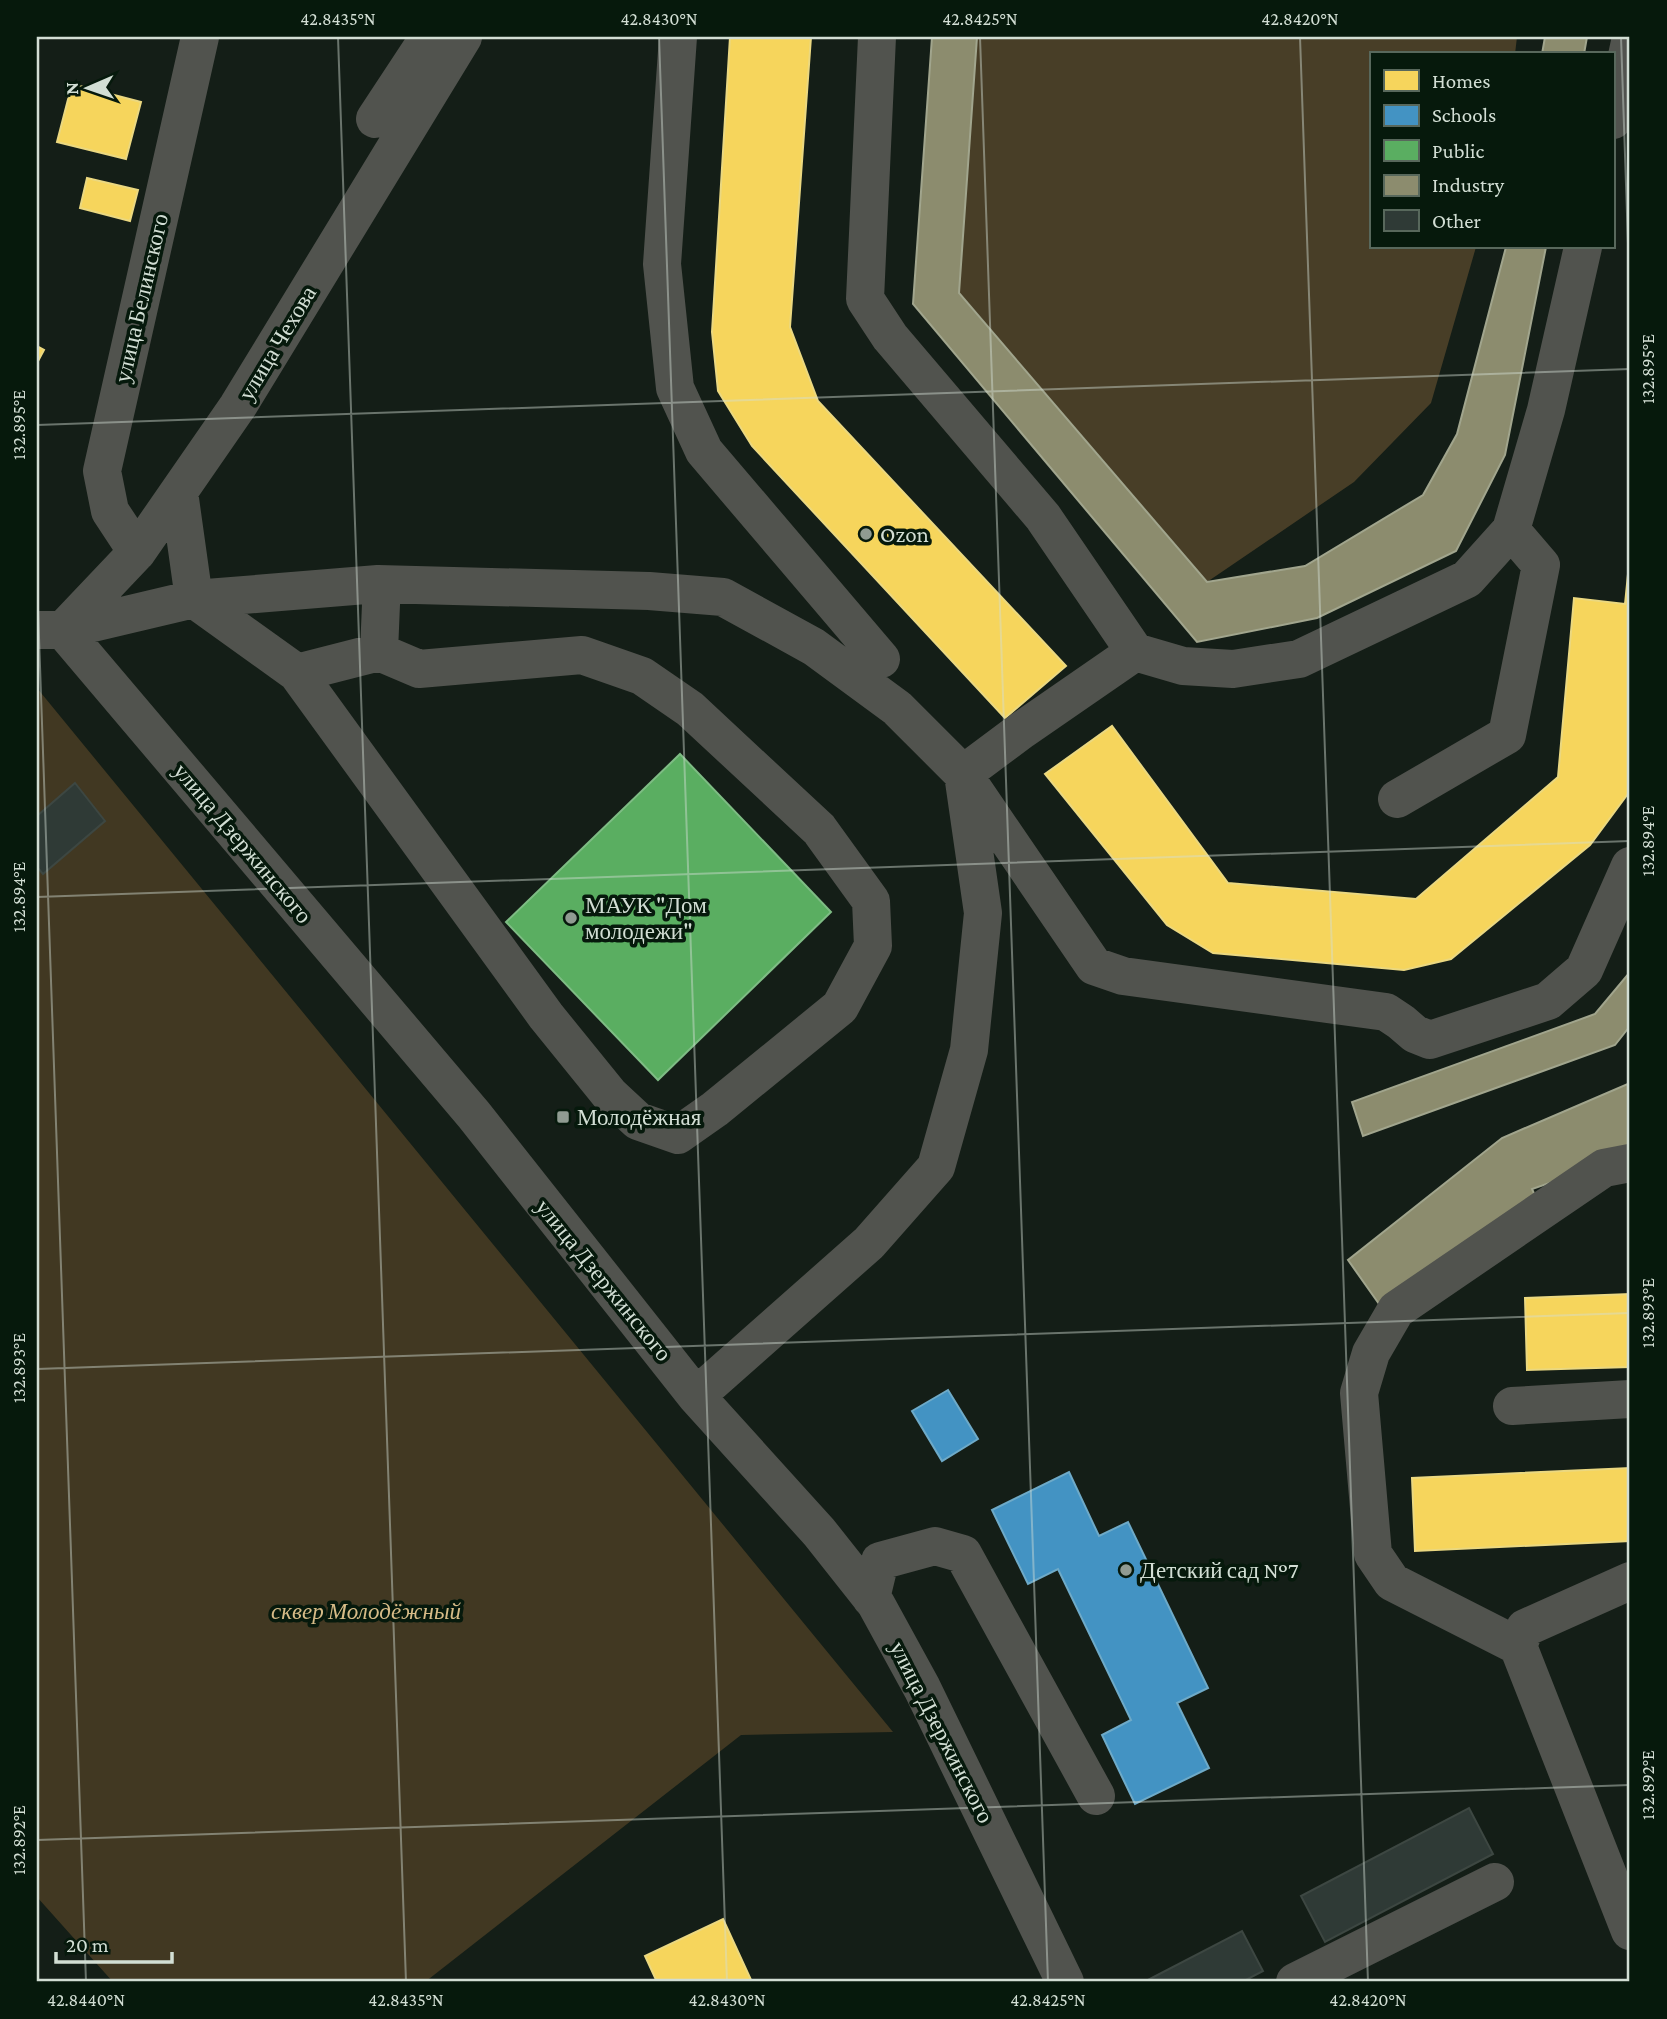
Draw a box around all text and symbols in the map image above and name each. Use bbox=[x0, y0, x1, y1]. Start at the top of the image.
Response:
text: 42.8435°N bbox=[300, 9, 376, 29]
text: 42.8430°N bbox=[620, 9, 698, 29]
text: 42.8425°N bbox=[942, 9, 1018, 29]
text: 42.8420°N bbox=[1261, 9, 1339, 29]
north arrow bbox=[52, 52, 122, 122]
legend bbox=[1370, 52, 1614, 248]
text: Homes bbox=[1432, 69, 1491, 93]
text: N bbox=[61, 82, 82, 95]
text: Schools bbox=[1432, 103, 1496, 127]
text: Public bbox=[1432, 139, 1484, 163]
text: Industry bbox=[1432, 173, 1505, 197]
text: Other bbox=[1432, 209, 1482, 233]
street label: улица Белинского bbox=[109, 211, 173, 385]
street label: улица Чехова bbox=[233, 281, 321, 405]
text: 132.895°E bbox=[1638, 334, 1658, 404]
text: 132.895°E bbox=[9, 390, 29, 460]
place label: Ozon bbox=[880, 521, 929, 547]
marker: Ozon bbox=[858, 526, 874, 542]
street label: улица Дзержинского bbox=[169, 758, 317, 928]
text: 132.894°E bbox=[1638, 805, 1658, 876]
text: 132.894°E bbox=[9, 861, 29, 932]
place label: МАУК "Дом молодежи" bbox=[585, 892, 707, 944]
marker: МАУК "Дом молодежи" bbox=[563, 910, 579, 926]
place label: Молодёжная bbox=[577, 1104, 702, 1130]
marker: Молодёжная bbox=[555, 1109, 571, 1125]
street label: улица Дзержинского bbox=[531, 1194, 677, 1366]
text: 132.893°E bbox=[1638, 1278, 1658, 1348]
text: 132.893°E bbox=[9, 1333, 29, 1403]
place label: Детский сад №7 bbox=[1140, 1557, 1299, 1583]
marker: Детский сад №7 bbox=[1118, 1562, 1134, 1578]
park label: сквер Молодёжный bbox=[271, 1598, 461, 1624]
street label: улица Дзержинского bbox=[885, 1637, 999, 1827]
text: 132.892°E bbox=[1638, 1750, 1658, 1820]
text: 132.892°E bbox=[9, 1805, 29, 1875]
scale bar bbox=[56, 1921, 172, 1965]
text: 20 m bbox=[66, 1933, 109, 1957]
text: 42.8440°N bbox=[47, 1990, 125, 2010]
text: 42.8435°N bbox=[368, 1990, 444, 2010]
text: 42.8430°N bbox=[688, 1990, 766, 2010]
text: 42.8425°N bbox=[1010, 1990, 1086, 2010]
text: 42.8420°N bbox=[1329, 1990, 1407, 2010]

